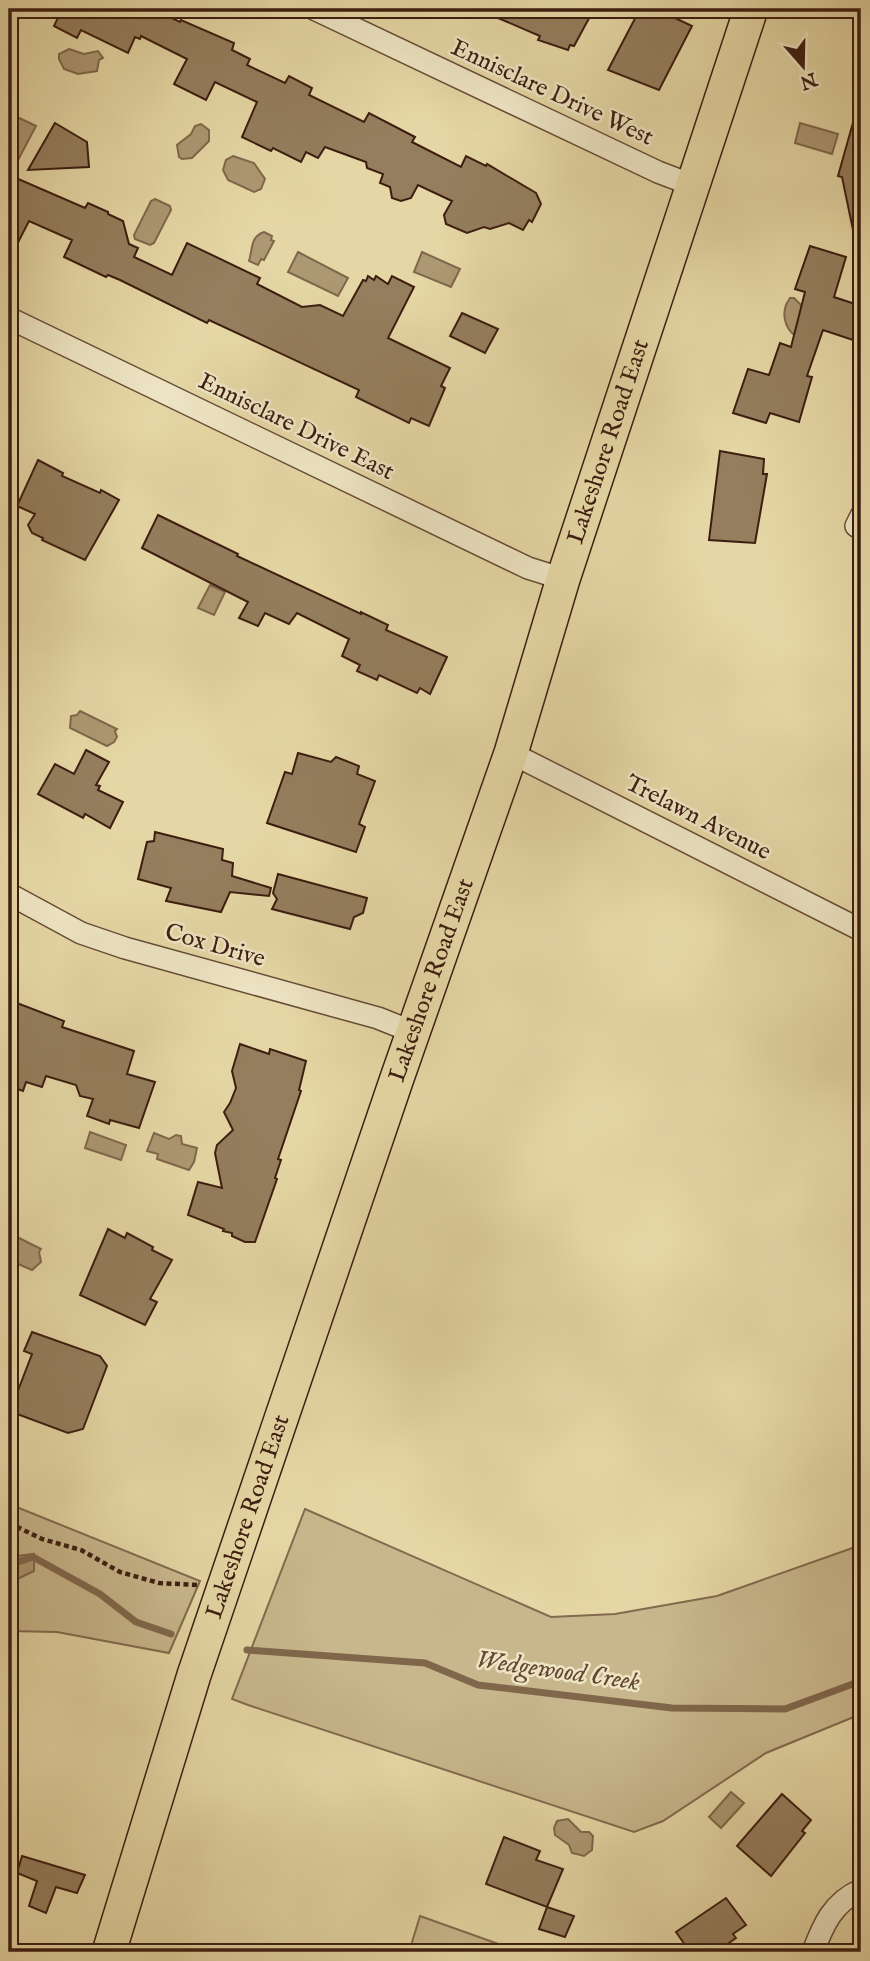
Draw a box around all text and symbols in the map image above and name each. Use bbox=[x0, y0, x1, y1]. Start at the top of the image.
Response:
street label: Ennisclare Drive West bbox=[446, 32, 658, 154]
north arrow bbox=[768, 32, 838, 102]
text: N bbox=[796, 66, 821, 94]
street label: Lakeshore Road East bbox=[560, 335, 656, 548]
street label: Ennisclare Drive East bbox=[193, 366, 399, 488]
street label: Trelawn Avenue bbox=[620, 768, 776, 868]
street label: Lakeshore Road East bbox=[381, 874, 481, 1086]
street label: Cox Drive bbox=[161, 917, 269, 975]
street label: Lakeshore Road East bbox=[199, 1411, 297, 1623]
water label: Wedgewood Creek bbox=[474, 1643, 642, 1700]

